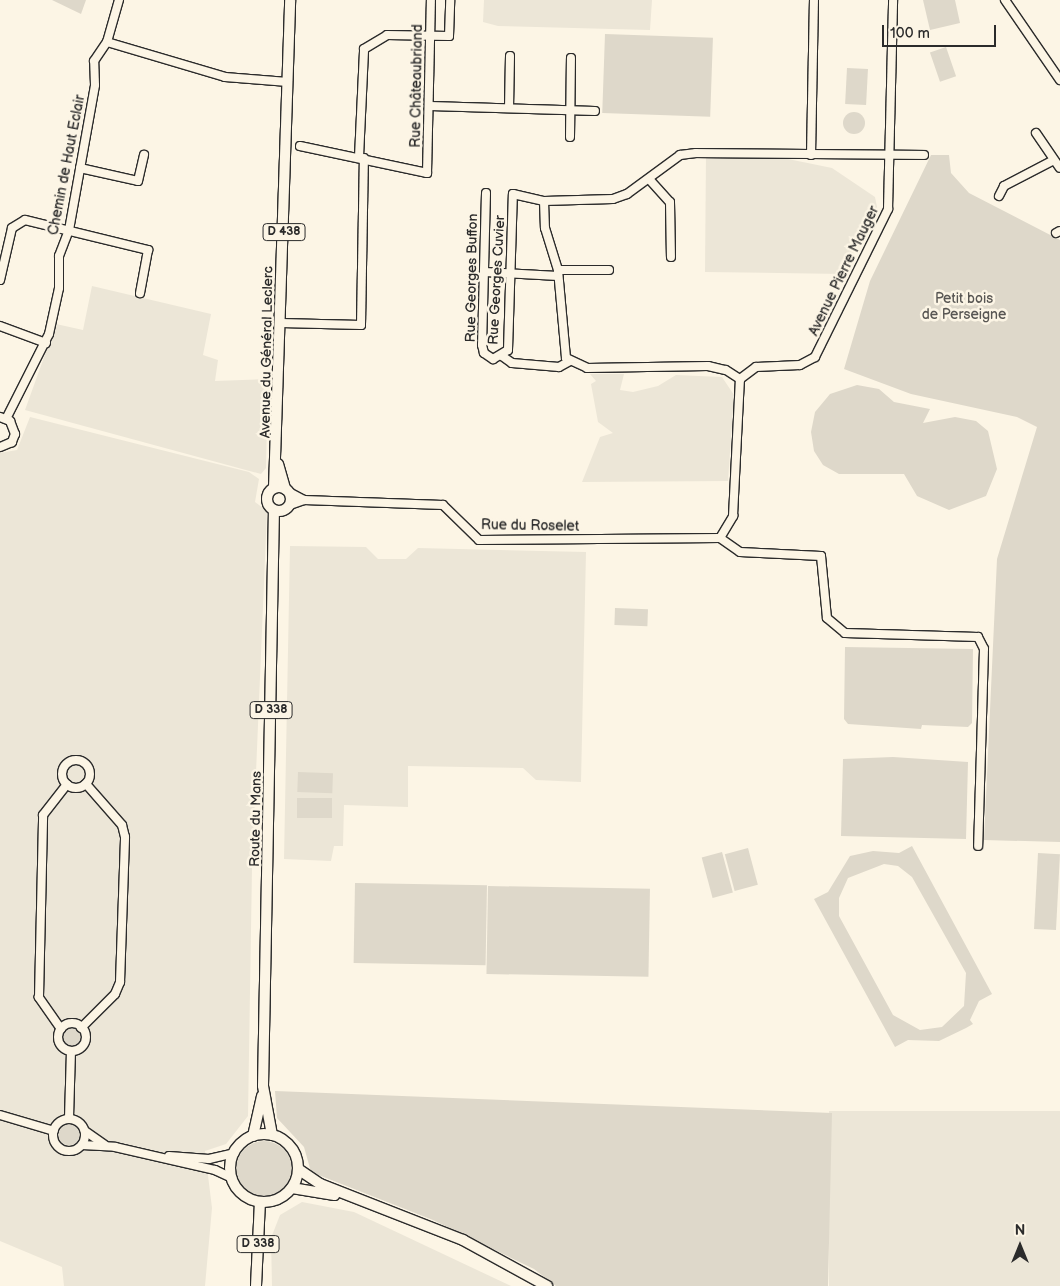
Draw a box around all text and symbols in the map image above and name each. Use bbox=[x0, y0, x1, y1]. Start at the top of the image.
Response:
scale bar bbox=[885, 15, 999, 47]
street label: Rue Châteaubriand bbox=[408, 24, 426, 148]
text: 100 m bbox=[890, 24, 930, 43]
street label: Chemin de Haut Eclair bbox=[45, 93, 89, 237]
street label: Avenue Pierre Mauger bbox=[805, 203, 883, 339]
street label: Rue Georges Buffon bbox=[462, 213, 482, 343]
street label: Rue Georges Cuvier bbox=[485, 215, 509, 345]
road number: D 438 bbox=[262, 222, 306, 242]
street label: Avenue du Général Leclerc bbox=[257, 266, 277, 438]
park label: Petit bois de Perseigne bbox=[922, 291, 1006, 324]
street label: Rue du Roselet bbox=[481, 517, 579, 535]
road number: D 338 bbox=[248, 700, 294, 720]
street label: Route du Mans bbox=[247, 771, 265, 867]
north arrow bbox=[995, 1221, 1045, 1271]
text: N bbox=[1015, 1222, 1025, 1239]
road number: D 338 bbox=[236, 1234, 280, 1254]

